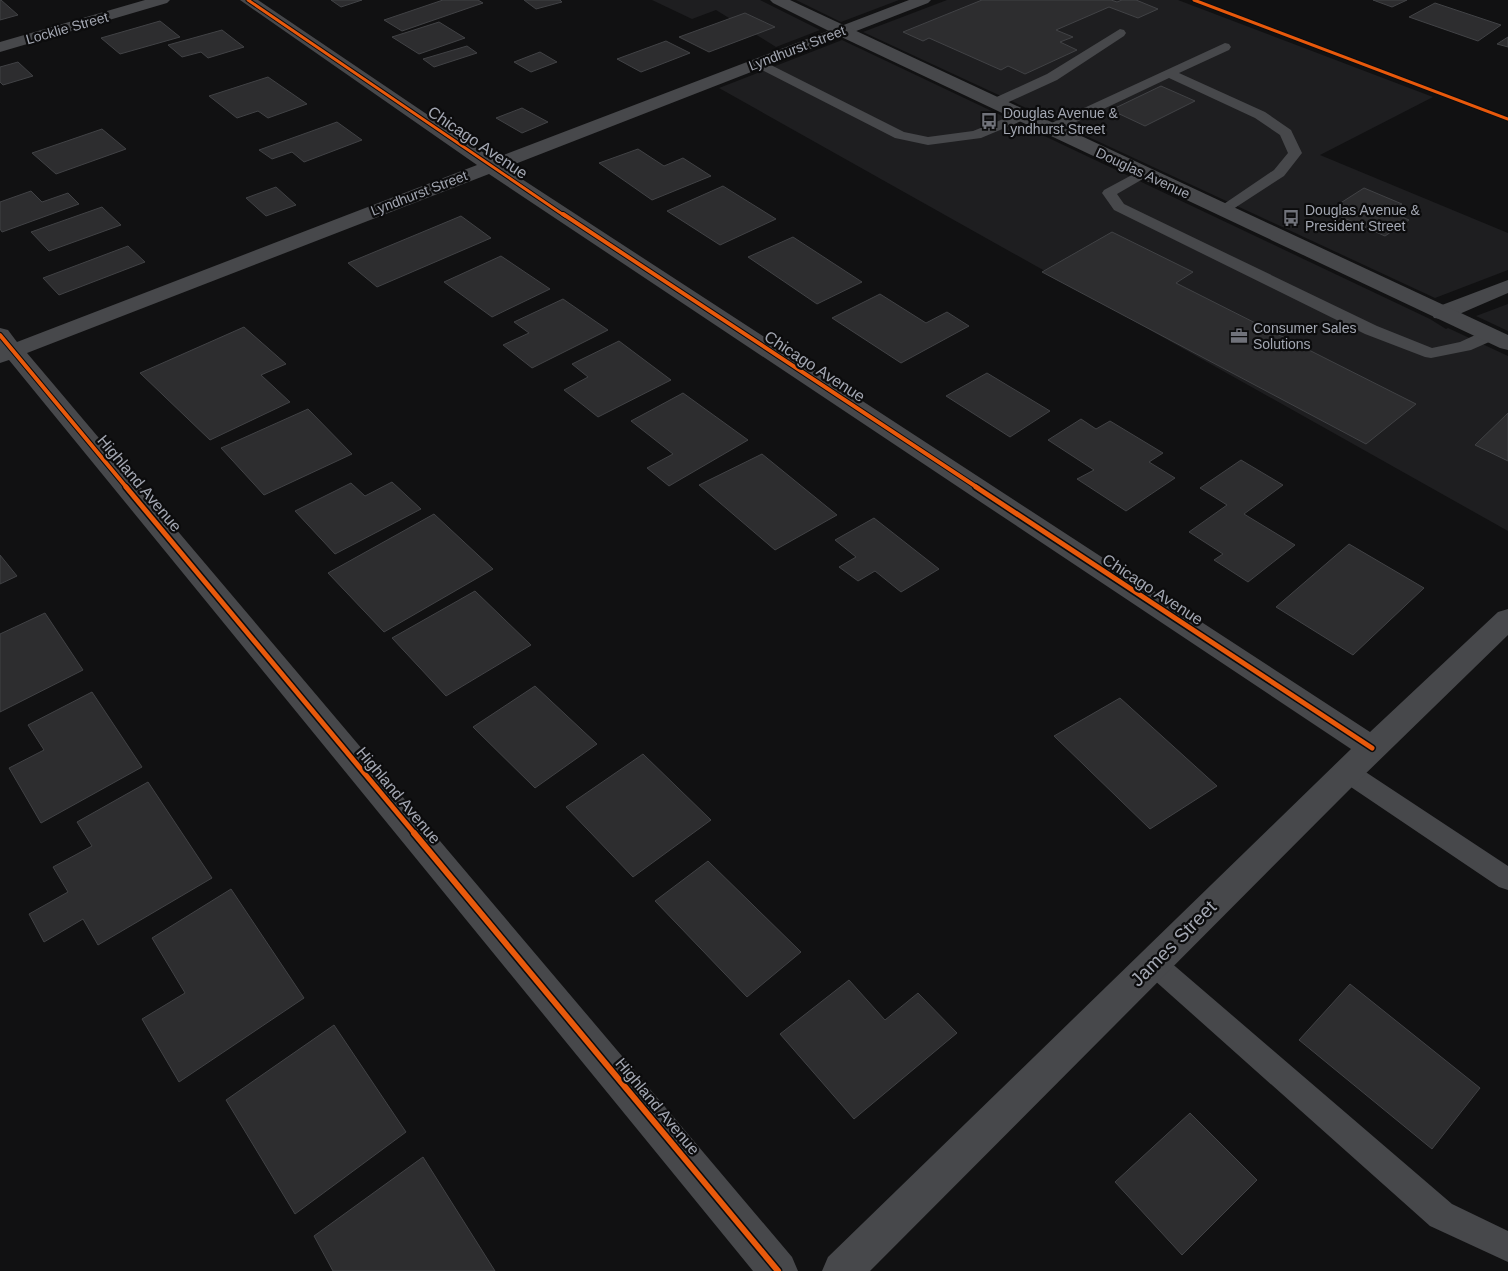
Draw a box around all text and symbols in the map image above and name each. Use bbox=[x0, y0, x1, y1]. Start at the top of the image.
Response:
street label: Locklie Street bbox=[24, 9, 110, 47]
street label: Lyndhurst Street bbox=[746, 22, 848, 74]
street label: Chicago Avenue bbox=[425, 103, 531, 182]
place label: Douglas Avenue & Lyndhurst Street bbox=[1003, 105, 1119, 137]
bus stop icon: Douglas Avenue & Lyndhurst Street bbox=[979, 111, 999, 131]
street label: Douglas Avenue bbox=[1094, 144, 1193, 202]
street label: Lyndhurst Street bbox=[368, 167, 470, 219]
place label: Douglas Avenue & President Street bbox=[1305, 202, 1421, 234]
bus stop icon: Douglas Avenue & President Street bbox=[1281, 208, 1301, 228]
place label: Consumer Sales Solutions bbox=[1253, 320, 1357, 352]
office icon: Consumer Sales Solutions bbox=[1229, 326, 1249, 346]
street label: Chicago Avenue bbox=[761, 328, 868, 405]
street label: Highland Avenue bbox=[94, 432, 185, 535]
street label: Chicago Avenue bbox=[1099, 551, 1206, 628]
street label: Highland Avenue bbox=[353, 744, 444, 847]
street label: James Street bbox=[1126, 896, 1221, 990]
street label: Highland Avenue bbox=[612, 1055, 703, 1158]

